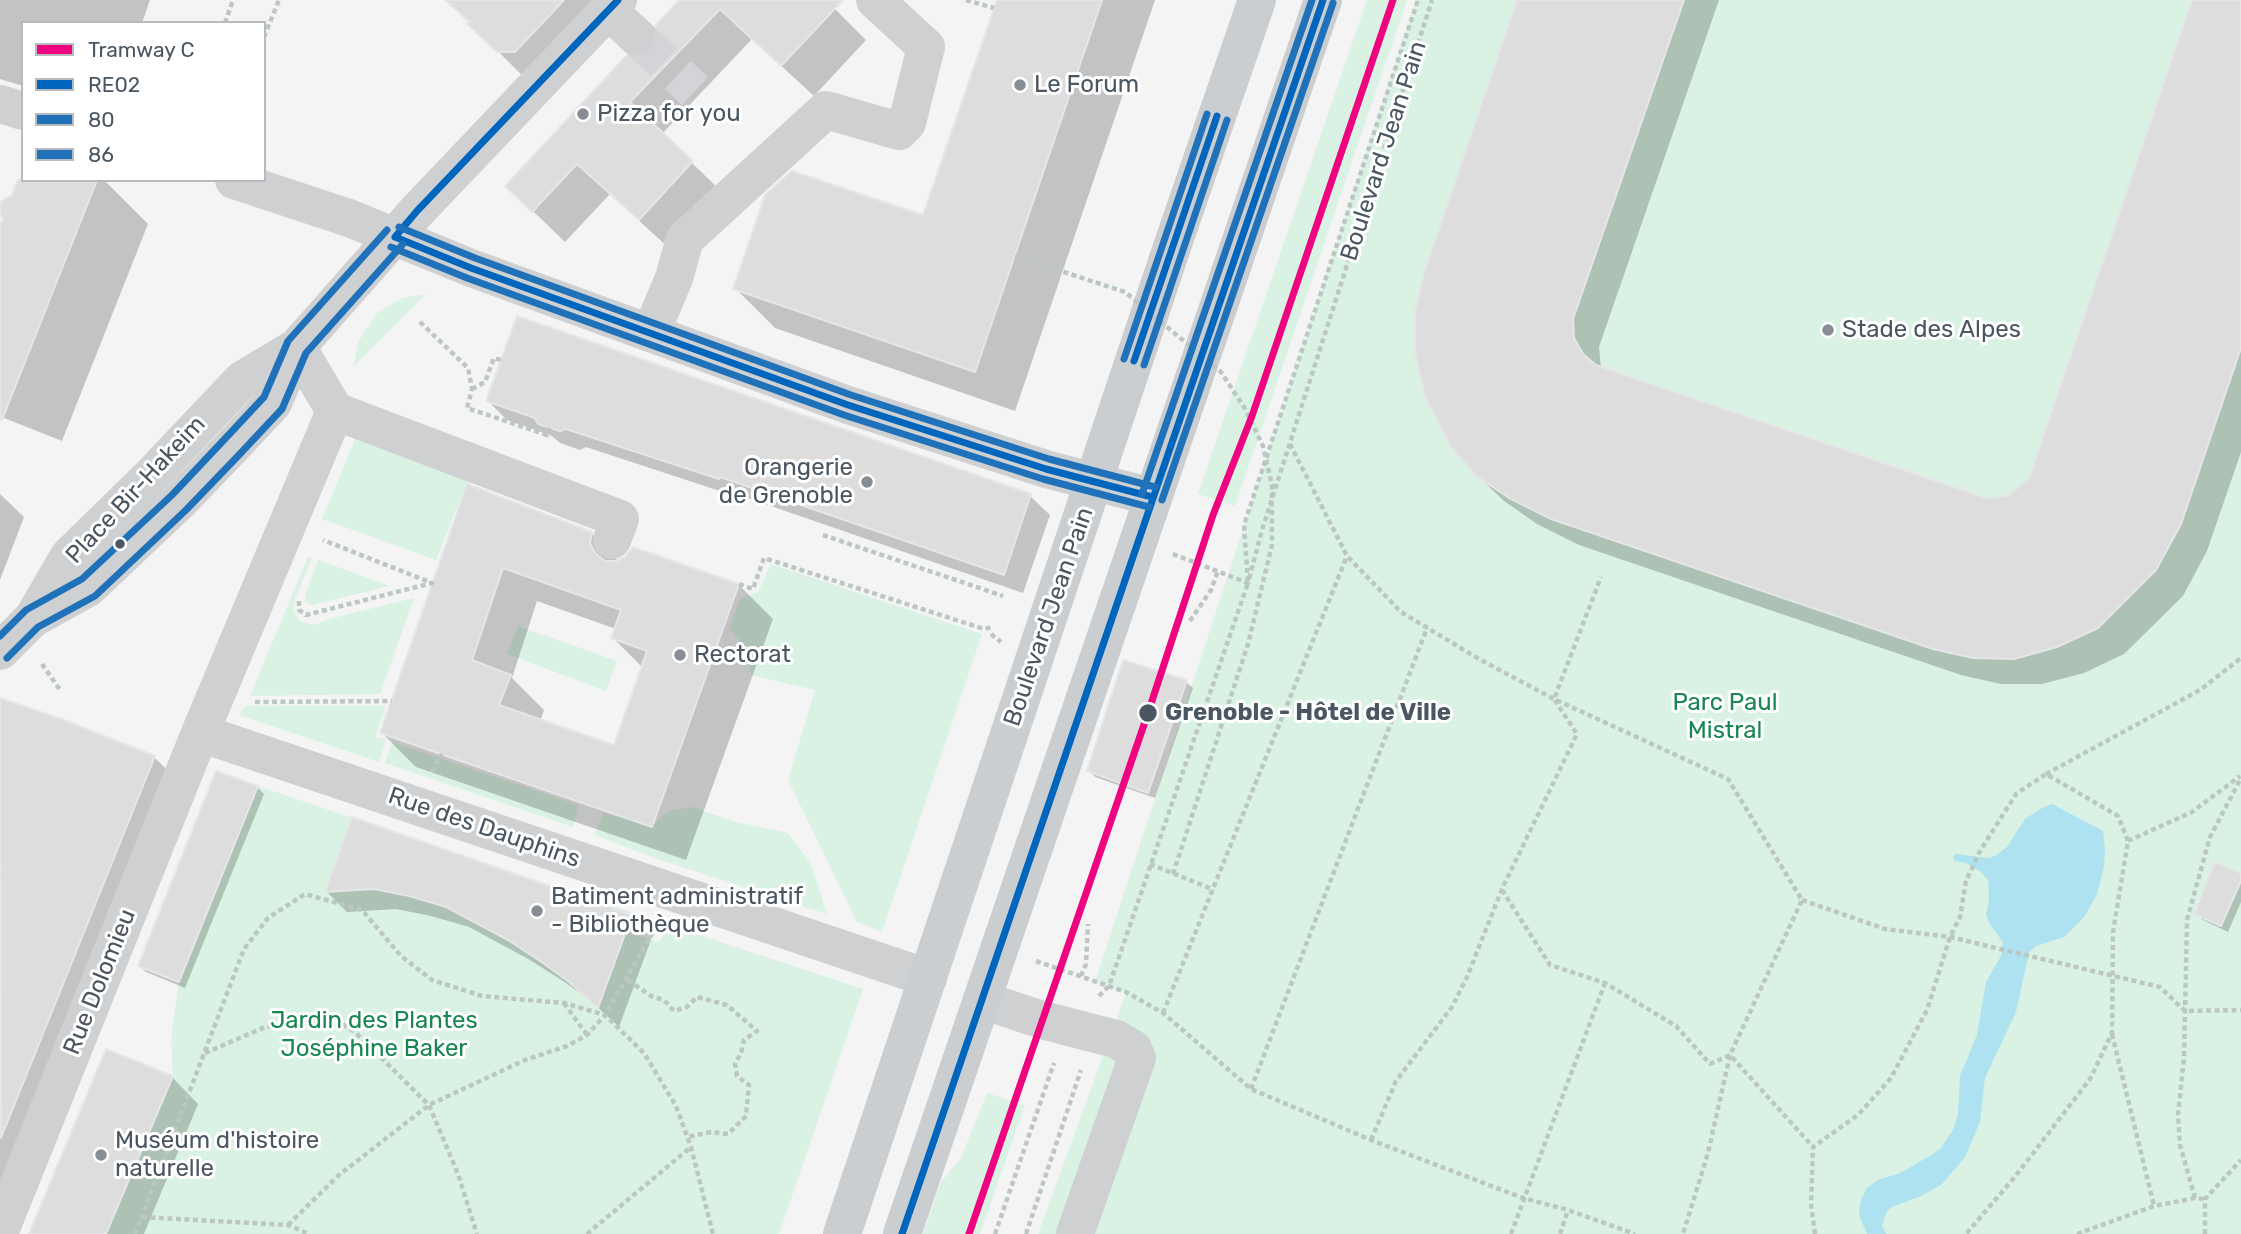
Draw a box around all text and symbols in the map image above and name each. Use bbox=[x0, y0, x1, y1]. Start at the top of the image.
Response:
legend bbox=[21, 21, 266, 182]
text: Tramway C bbox=[88, 37, 194, 62]
street label: Boulevard Jean Pain bbox=[1335, 38, 1433, 264]
place label: Le Forum bbox=[1034, 71, 1139, 99]
text: RE02 bbox=[88, 72, 140, 97]
marker: Le Forum bbox=[1012, 77, 1028, 93]
place label: Pizza for you bbox=[597, 100, 741, 128]
marker: Pizza for you bbox=[575, 106, 591, 122]
text: 80 bbox=[88, 107, 115, 132]
text: 86 bbox=[88, 142, 114, 167]
place label: Stade des Alpes bbox=[1842, 316, 2021, 344]
marker: Stade des Alpes bbox=[1820, 322, 1836, 338]
street label: Place Bir-Hakeim bbox=[60, 410, 212, 570]
place label: Orangerie de Grenoble bbox=[719, 454, 853, 510]
marker: Orangerie de Grenoble bbox=[859, 474, 875, 490]
street label: Boulevard Jean Pain bbox=[998, 504, 1100, 730]
unlabelled marker bbox=[113, 537, 127, 551]
place label: Rectorat bbox=[694, 641, 791, 669]
marker: Rectorat bbox=[672, 647, 688, 663]
park label: Parc Paul Mistral bbox=[1672, 689, 1778, 745]
place label: Grenoble - Hôtel de Ville bbox=[1165, 699, 1451, 727]
marker: Grenoble - Hôtel de Ville bbox=[1137, 702, 1159, 724]
street label: Rue des Dauphins bbox=[384, 782, 584, 874]
place label: Batiment administratif - Bibliothèque bbox=[551, 883, 803, 939]
marker: Batiment administratif - Bibliothèque bbox=[529, 903, 545, 919]
street label: Rue Dolomieu bbox=[58, 905, 142, 1059]
park label: Jardin des Plantes Joséphine Baker bbox=[270, 1007, 478, 1063]
place label: Muséum d'histoire naturelle bbox=[115, 1127, 319, 1183]
marker: Muséum d'histoire naturelle bbox=[93, 1147, 109, 1163]

